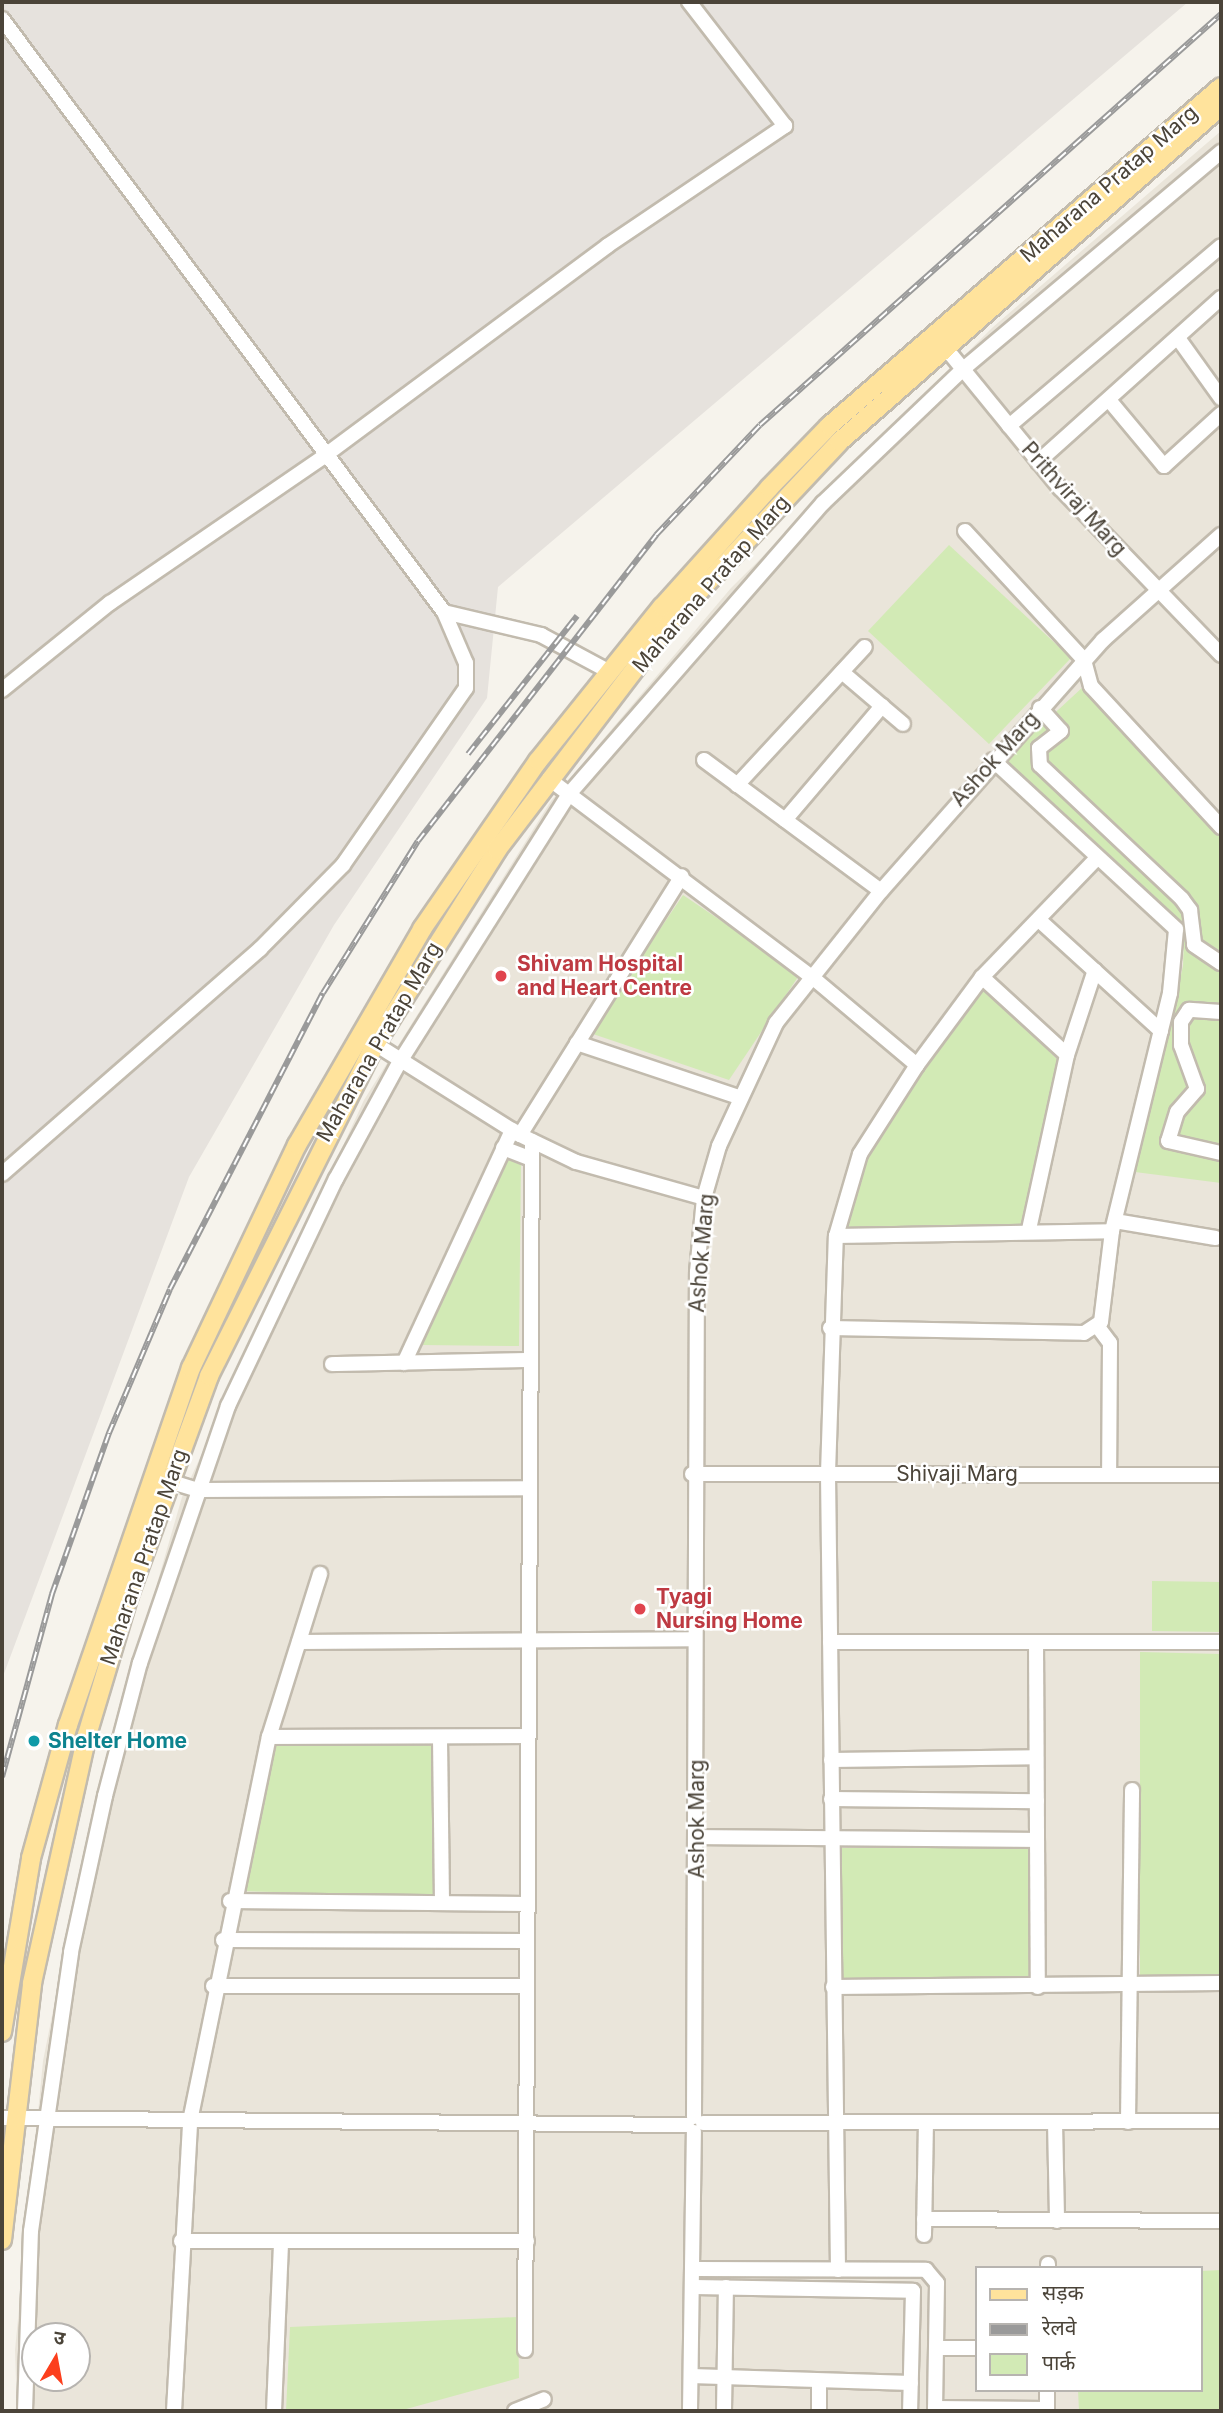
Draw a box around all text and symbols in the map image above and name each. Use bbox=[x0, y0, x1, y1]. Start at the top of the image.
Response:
street label: Maharana Pratap Marg bbox=[1015, 100, 1203, 268]
street label: Prithviraj Marg bbox=[1016, 437, 1132, 561]
street label: Maharana Pratap Marg bbox=[627, 490, 795, 678]
street label: Ashok Marg bbox=[946, 706, 1044, 812]
street label: Maharana Pratap Marg bbox=[311, 938, 447, 1146]
place label: Shivam Hospital and Heart Centre bbox=[517, 951, 692, 1001]
marker: Shivam Hospital and Heart Centre bbox=[491, 966, 511, 986]
street label: Ashok Marg bbox=[684, 1193, 720, 1313]
street label: Maharana Pratap Marg bbox=[95, 1446, 193, 1668]
street label: Shivaji Marg bbox=[896, 1461, 1018, 1487]
place label: Tyagi Nursing Home bbox=[656, 1584, 803, 1634]
marker: Tyagi Nursing Home bbox=[630, 1599, 650, 1619]
place label: Shelter Home bbox=[48, 1728, 187, 1754]
marker: Shelter Home bbox=[26, 1733, 42, 1749]
street label: Ashok Marg bbox=[684, 1759, 710, 1879]
legend bbox=[974, 2266, 1202, 2392]
text: सड़क bbox=[1042, 2280, 1084, 2305]
text: रेलवे bbox=[1042, 2315, 1077, 2340]
north arrow bbox=[21, 2322, 91, 2392]
text: उ bbox=[52, 2326, 67, 2350]
text: पार्क bbox=[1042, 2350, 1076, 2375]

